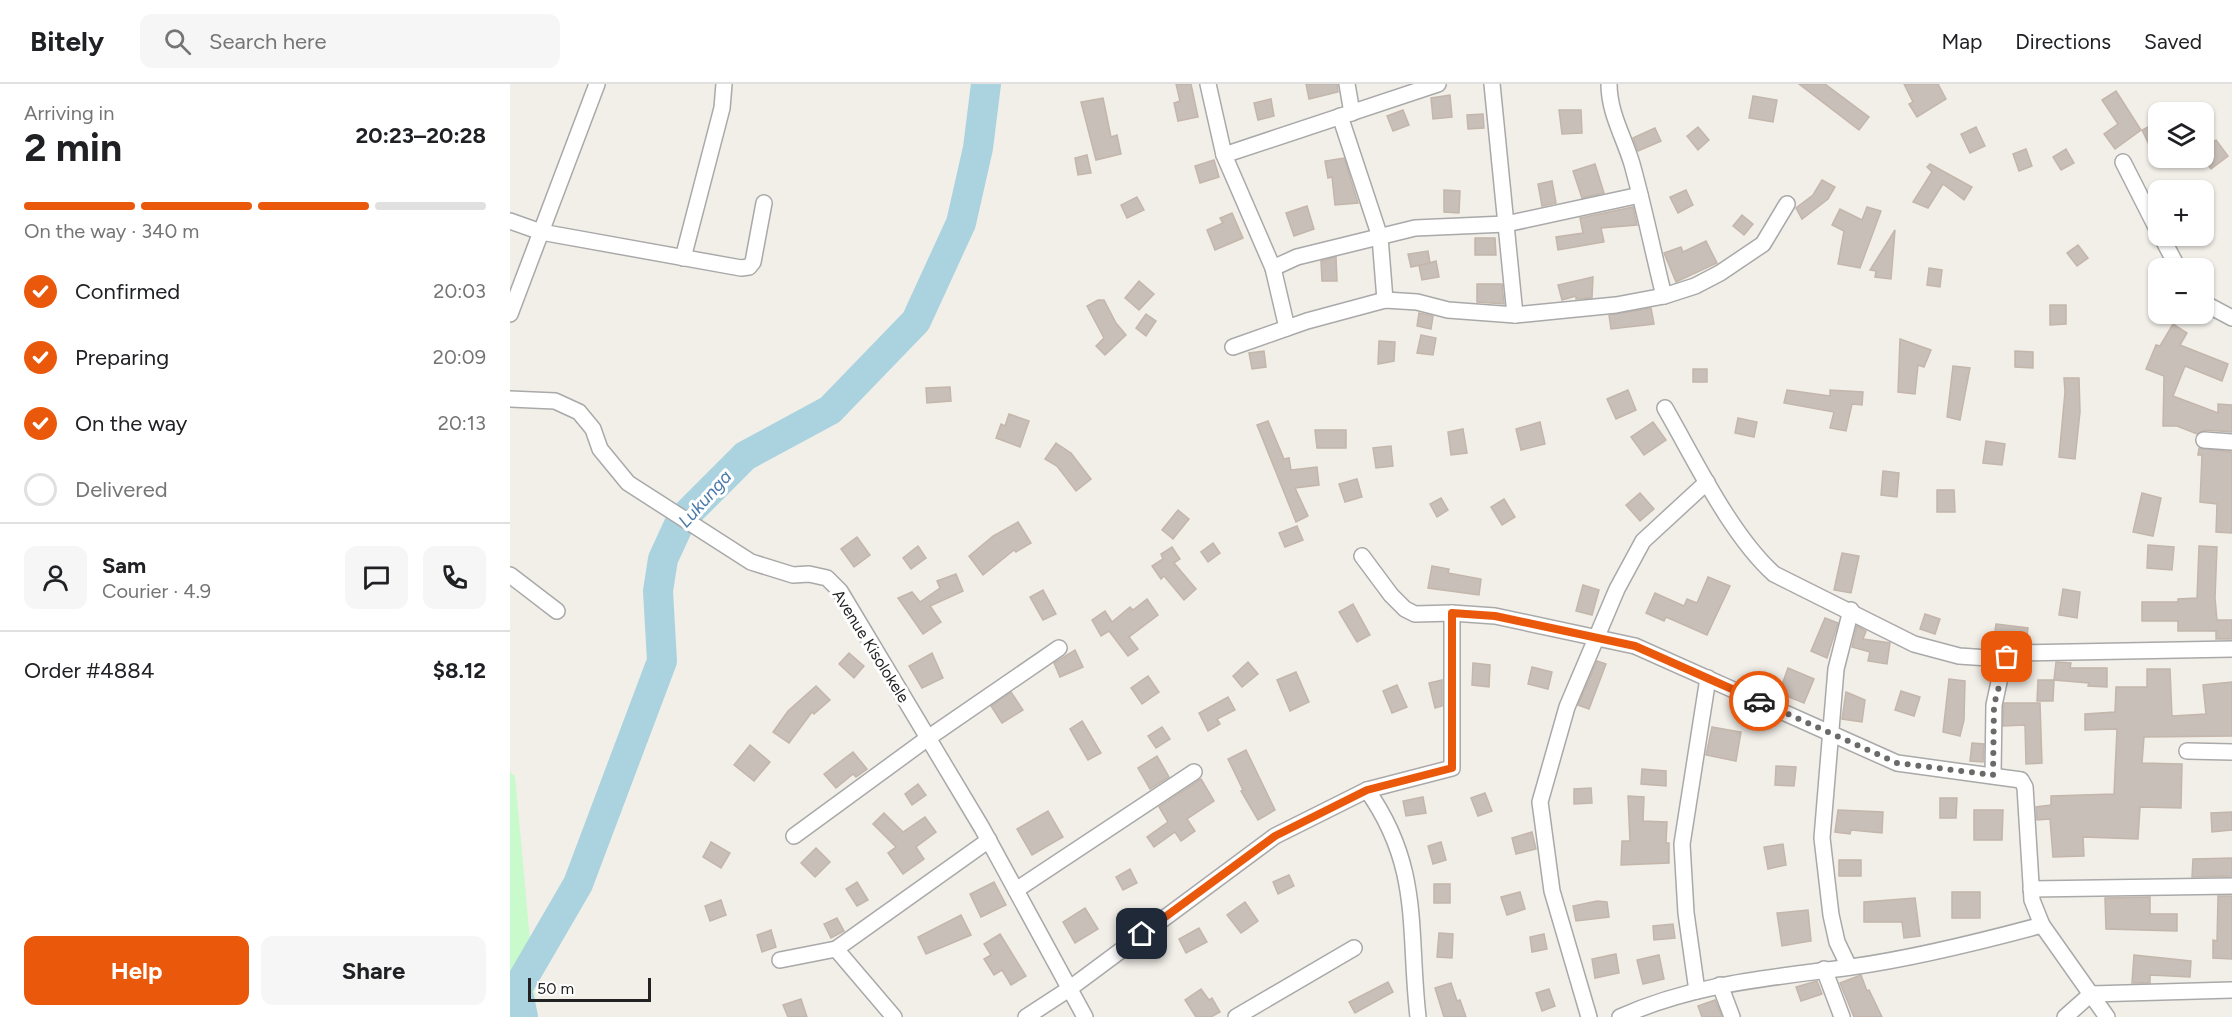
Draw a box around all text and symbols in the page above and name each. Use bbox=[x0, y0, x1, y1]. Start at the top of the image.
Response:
search box bbox=[140, 14, 560, 68]
text: Bitely bbox=[30, 24, 104, 58]
icon: search bbox=[161, 25, 194, 58]
text: Search here bbox=[209, 28, 327, 55]
text: Map bbox=[1941, 29, 1982, 54]
text: Directions bbox=[2015, 29, 2111, 54]
text: Saved bbox=[2144, 29, 2202, 54]
text: Arriving in bbox=[24, 101, 114, 125]
map controls bbox=[2148, 102, 2214, 324]
button: layers bbox=[2148, 102, 2214, 168]
text: 20:23–20:28 bbox=[355, 122, 486, 149]
text: 2 min bbox=[24, 124, 122, 171]
button: + bbox=[2148, 180, 2214, 246]
text: On the way · 340 m bbox=[24, 219, 199, 243]
button: − bbox=[2148, 258, 2214, 324]
icon: check bbox=[24, 275, 57, 308]
text: Confirmed bbox=[75, 278, 180, 305]
text: 20:03 bbox=[433, 279, 486, 303]
icon: check bbox=[24, 341, 57, 374]
text: Preparing bbox=[75, 344, 169, 371]
text: 20:09 bbox=[433, 345, 486, 369]
icon: check bbox=[24, 407, 57, 440]
text: On the way bbox=[75, 410, 187, 437]
text: 20:13 bbox=[438, 411, 486, 435]
water label: Lukunga bbox=[674, 466, 737, 532]
text: Delivered bbox=[75, 476, 168, 503]
button: person bbox=[24, 546, 87, 609]
button: chat bbox=[345, 546, 408, 609]
button: phone bbox=[423, 546, 486, 609]
text: Sam bbox=[102, 552, 146, 579]
text: Courier · 4.9 bbox=[102, 579, 211, 603]
street label: Avenue Kisolokele bbox=[829, 586, 914, 706]
pin bbox=[1981, 631, 2032, 682]
icon: bag bbox=[1990, 640, 2023, 673]
text: Order #4884 bbox=[24, 657, 154, 684]
text: $8.12 bbox=[433, 657, 486, 684]
courier bbox=[1729, 671, 1789, 731]
icon: car bbox=[1743, 685, 1776, 718]
pin bbox=[1116, 908, 1167, 959]
icon: home bbox=[1125, 917, 1158, 950]
button: Help bbox=[24, 936, 249, 1005]
button: Share bbox=[261, 936, 486, 1005]
scale bar bbox=[528, 975, 651, 1002]
text: 50 m bbox=[537, 979, 574, 998]

